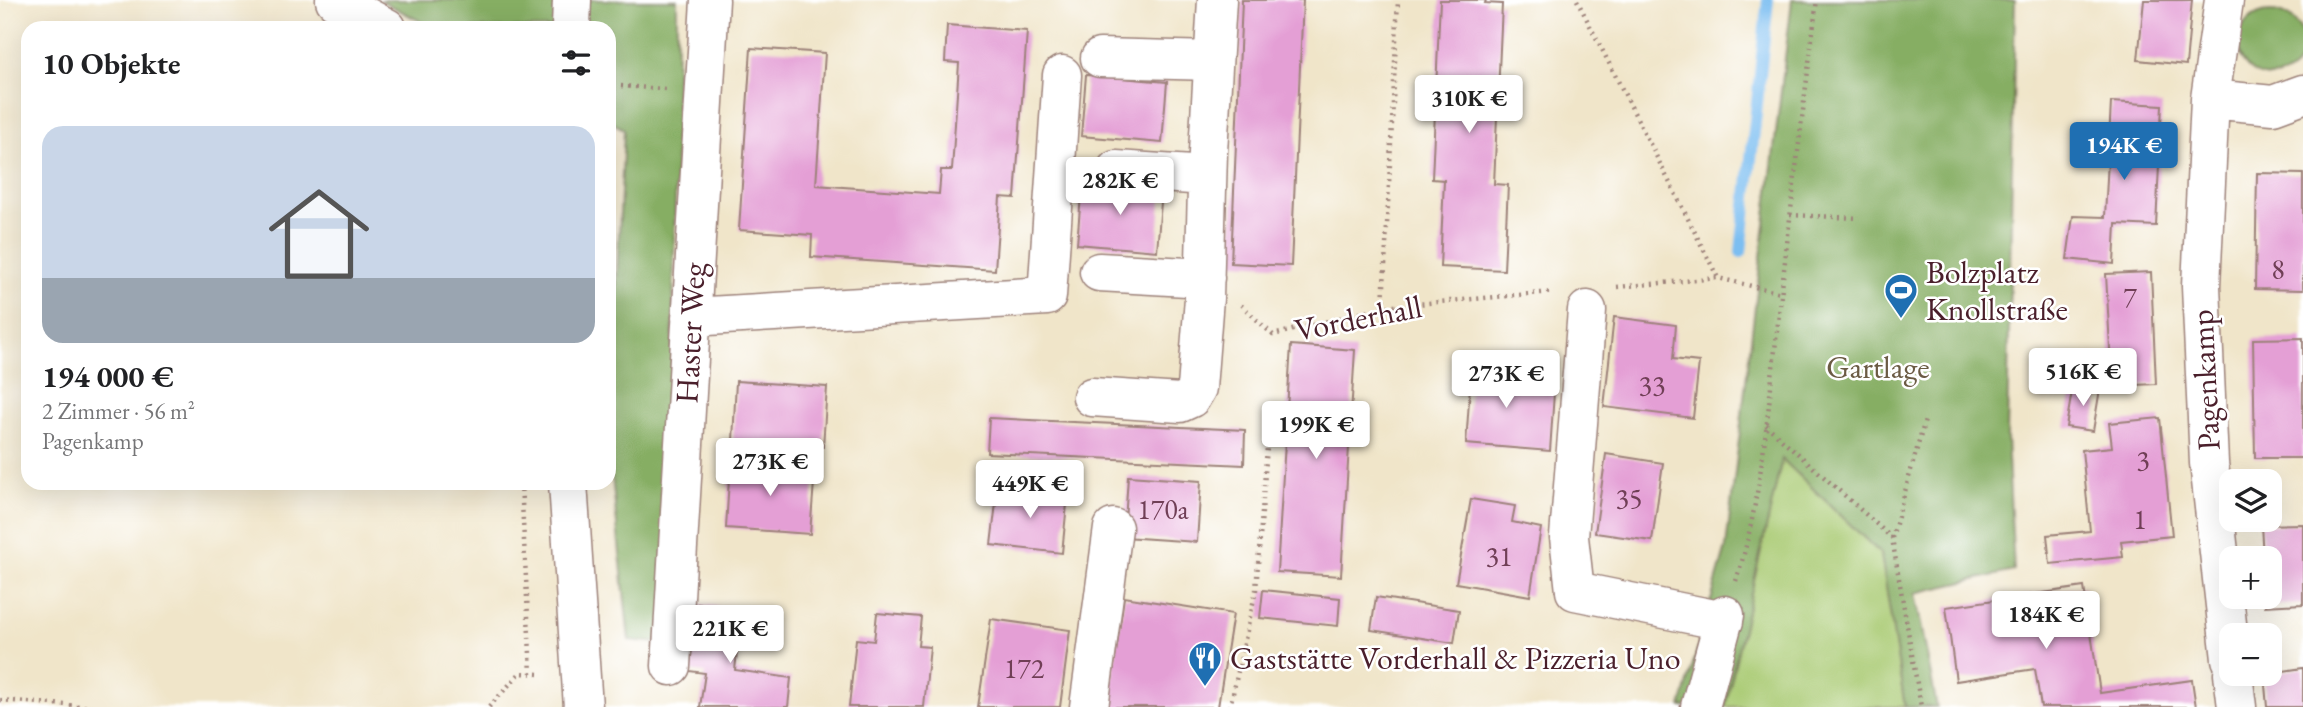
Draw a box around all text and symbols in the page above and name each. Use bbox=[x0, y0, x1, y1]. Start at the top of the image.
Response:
text: 10 Objekte bbox=[42, 44, 181, 83]
icon: filters bbox=[557, 44, 595, 82]
pin: 310K € bbox=[1412, 76, 1526, 135]
text: 310K € bbox=[1431, 83, 1507, 113]
pin: 194K € bbox=[2067, 122, 2181, 182]
text: 194K € bbox=[2086, 130, 2162, 160]
pin: 282K € bbox=[1063, 158, 1177, 217]
text: 282K € bbox=[1082, 165, 1158, 195]
icon: home bbox=[256, 171, 382, 297]
place label: Bolzplatz Knollstraße bbox=[1926, 251, 2068, 330]
house number: 8 bbox=[2271, 251, 2285, 287]
street label: Haster Weg bbox=[665, 260, 715, 405]
sports icon: Bolzplatz Knollstraße bbox=[1882, 271, 1920, 320]
house number: 7 bbox=[2123, 279, 2137, 315]
street label: Vorderhall bbox=[1291, 285, 1426, 351]
street label: Pagenkamp bbox=[2180, 308, 2230, 452]
park label: Gartlage bbox=[1826, 346, 1930, 388]
pin: 516K € bbox=[2026, 348, 2140, 408]
pin: 273K € bbox=[1449, 350, 1563, 410]
text: 516K € bbox=[2045, 356, 2121, 386]
text: 194 000 € bbox=[42, 357, 174, 396]
text: 273K € bbox=[1468, 358, 1544, 388]
house number: 33 bbox=[1639, 367, 1665, 403]
text: 2 Zimmer · 56 m² bbox=[42, 396, 195, 426]
pin: 199K € bbox=[1259, 402, 1373, 461]
text: 199K € bbox=[1278, 409, 1354, 439]
text: Pagenkamp bbox=[42, 426, 144, 456]
pin: 273K € bbox=[713, 438, 827, 498]
house number: 3 bbox=[2136, 442, 2150, 478]
text: 273K € bbox=[732, 446, 808, 476]
pin: 449K € bbox=[973, 461, 1087, 520]
text: 449K € bbox=[992, 468, 1068, 498]
map controls bbox=[2219, 469, 2282, 686]
button: layers bbox=[2219, 469, 2282, 532]
house number: 35 bbox=[1616, 480, 1642, 516]
house number: 170a bbox=[1137, 491, 1190, 527]
house number: 1 bbox=[2133, 501, 2147, 537]
house number: 31 bbox=[1486, 538, 1512, 574]
button: + bbox=[2219, 546, 2282, 609]
pin: 184K € bbox=[1989, 592, 2103, 651]
text: 184K € bbox=[2008, 599, 2084, 629]
pin: 221K € bbox=[673, 606, 787, 665]
text: 221K € bbox=[692, 613, 768, 643]
button: − bbox=[2219, 623, 2282, 686]
place label: Gaststätte Vorderhall & Pizzeria Uno bbox=[1230, 637, 1681, 679]
restaurant icon: Gaststätte Vorderhall & Pizzeria Uno bbox=[1186, 639, 1224, 688]
house number: 172 bbox=[1004, 650, 1045, 686]

